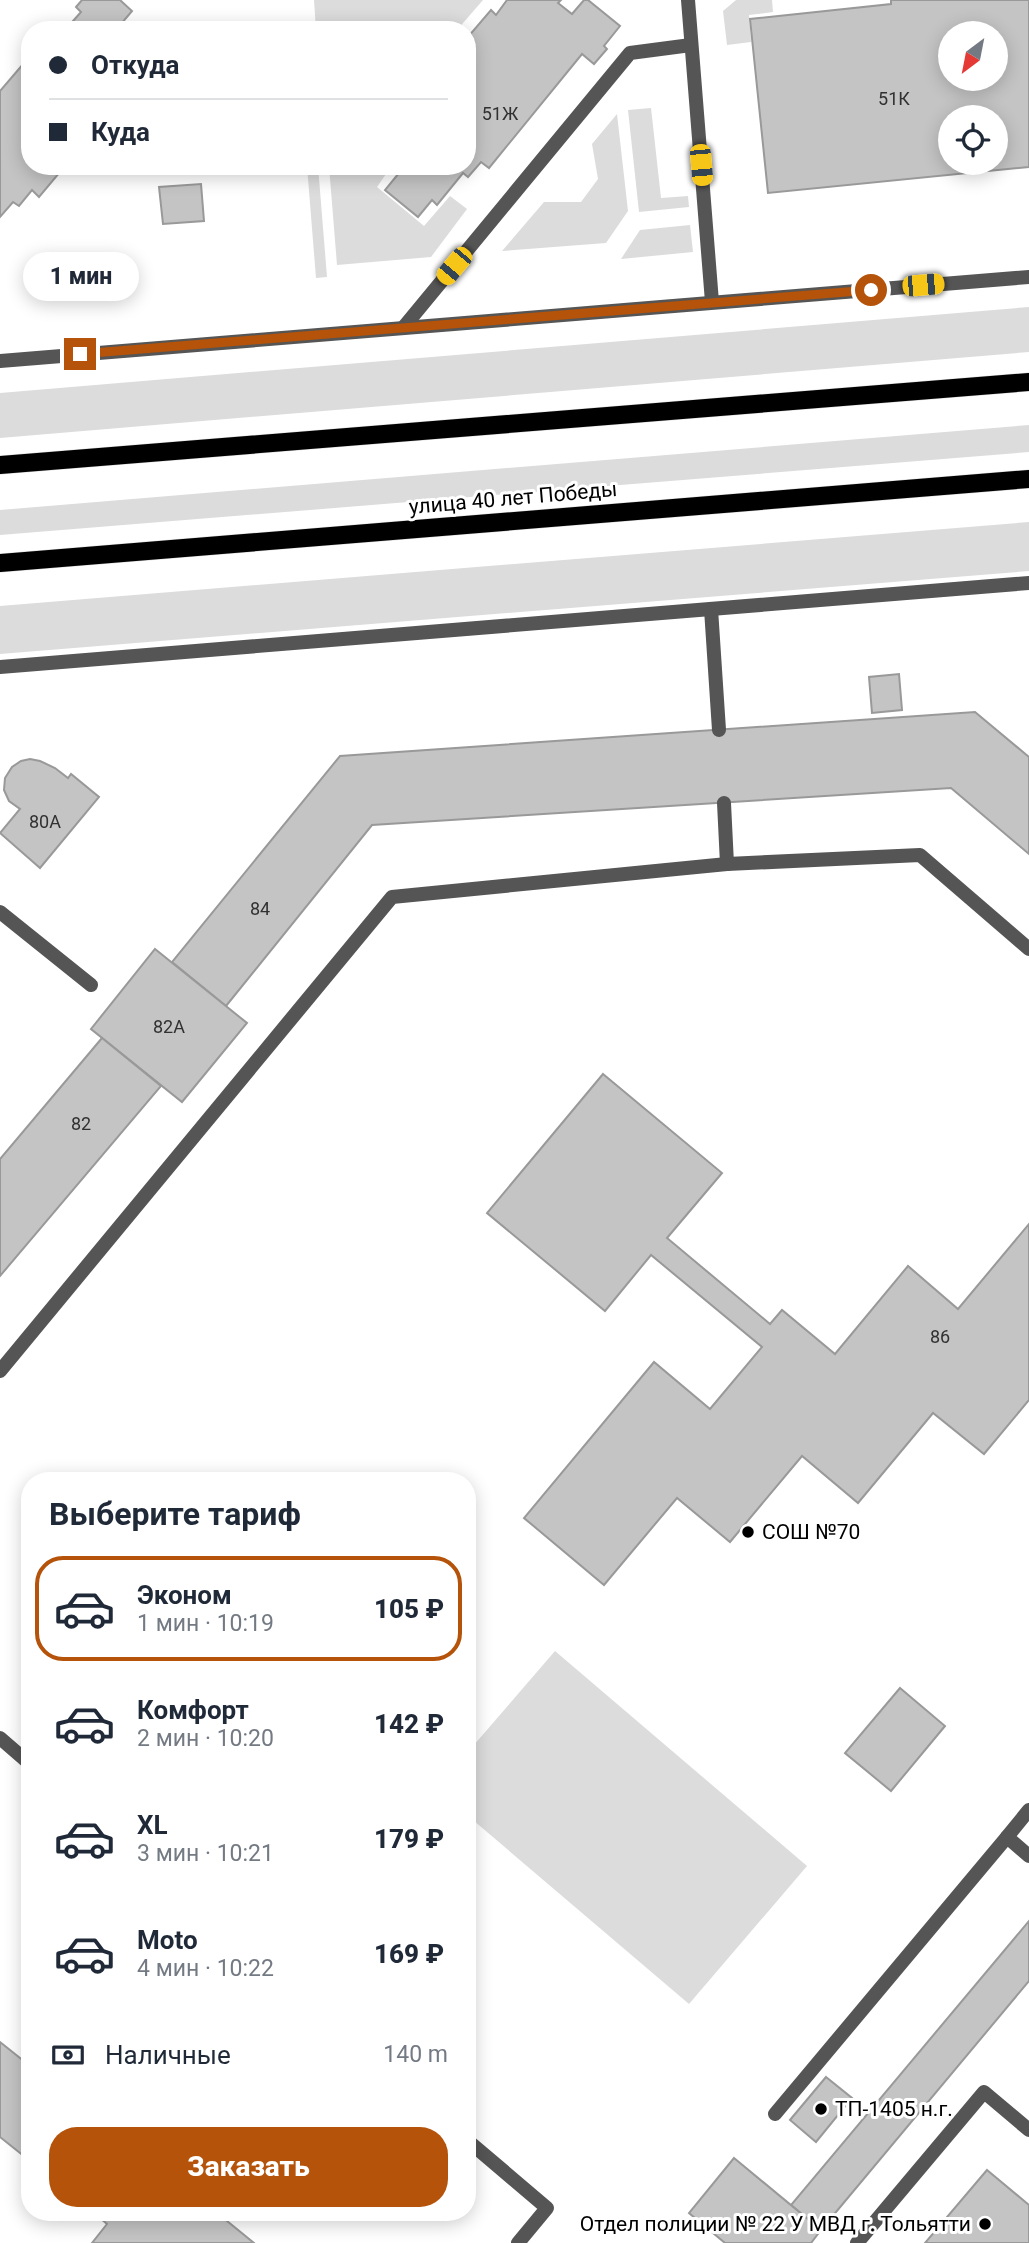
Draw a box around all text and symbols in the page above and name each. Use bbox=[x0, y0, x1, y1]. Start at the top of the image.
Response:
north arrow bbox=[938, 21, 1008, 91]
map controls bbox=[938, 21, 1008, 175]
text: Откуда bbox=[91, 50, 180, 80]
house number: 51К bbox=[878, 88, 910, 109]
house number: 51Ж bbox=[482, 103, 519, 124]
button: locate bbox=[938, 105, 1008, 175]
text: Куда bbox=[91, 117, 150, 147]
car bbox=[689, 143, 714, 187]
car bbox=[433, 243, 476, 289]
callout: 1 мин bbox=[22, 252, 138, 302]
text: 1 мин bbox=[50, 263, 112, 290]
car bbox=[902, 273, 945, 297]
route start bbox=[855, 274, 887, 306]
route end bbox=[64, 338, 96, 370]
street label: улица 40 лет Победы bbox=[408, 477, 618, 519]
house number: 80А bbox=[29, 811, 61, 832]
house number: 84 bbox=[250, 898, 270, 919]
house number: 82А bbox=[153, 1016, 185, 1037]
house number: 82 bbox=[71, 1113, 91, 1134]
house number: 86 bbox=[930, 1326, 950, 1347]
text: Выберите тариф bbox=[49, 1495, 301, 1533]
place label: СОШ №70 bbox=[762, 1520, 860, 1544]
marker: СОШ №70 bbox=[740, 1524, 756, 1540]
icon: car bbox=[53, 1577, 116, 1640]
text: Эконом bbox=[137, 1580, 232, 1610]
text: 105 ₽ bbox=[374, 1594, 444, 1624]
text: 1 мин · 10:19 bbox=[137, 1610, 274, 1637]
icon: car bbox=[53, 1692, 116, 1755]
text: Комфорт bbox=[137, 1695, 249, 1725]
text: 142 ₽ bbox=[374, 1709, 444, 1739]
text: 2 мин · 10:20 bbox=[137, 1725, 274, 1752]
icon: car bbox=[53, 1807, 116, 1870]
text: XL bbox=[137, 1810, 168, 1840]
text: 179 ₽ bbox=[374, 1824, 444, 1854]
text: 3 мин · 10:21 bbox=[137, 1840, 274, 1867]
icon: car bbox=[53, 1922, 116, 1985]
text: Moto bbox=[137, 1925, 198, 1955]
text: 169 ₽ bbox=[374, 1939, 444, 1969]
text: 4 мин · 10:22 bbox=[137, 1955, 274, 1982]
icon: cash bbox=[49, 2036, 87, 2074]
text: Наличные bbox=[105, 2040, 231, 2070]
text: 140 m bbox=[383, 2041, 448, 2068]
place label: ТП-1405 н.г. bbox=[835, 2097, 953, 2121]
marker: ТП-1405 н.г. bbox=[813, 2101, 829, 2117]
button: Заказать bbox=[49, 2127, 448, 2207]
place label: Отдел полиции № 22 У МВД г. Тольятти bbox=[580, 2212, 971, 2236]
marker: Отдел полиции № 22 У МВД г. Тольятти bbox=[977, 2216, 993, 2232]

